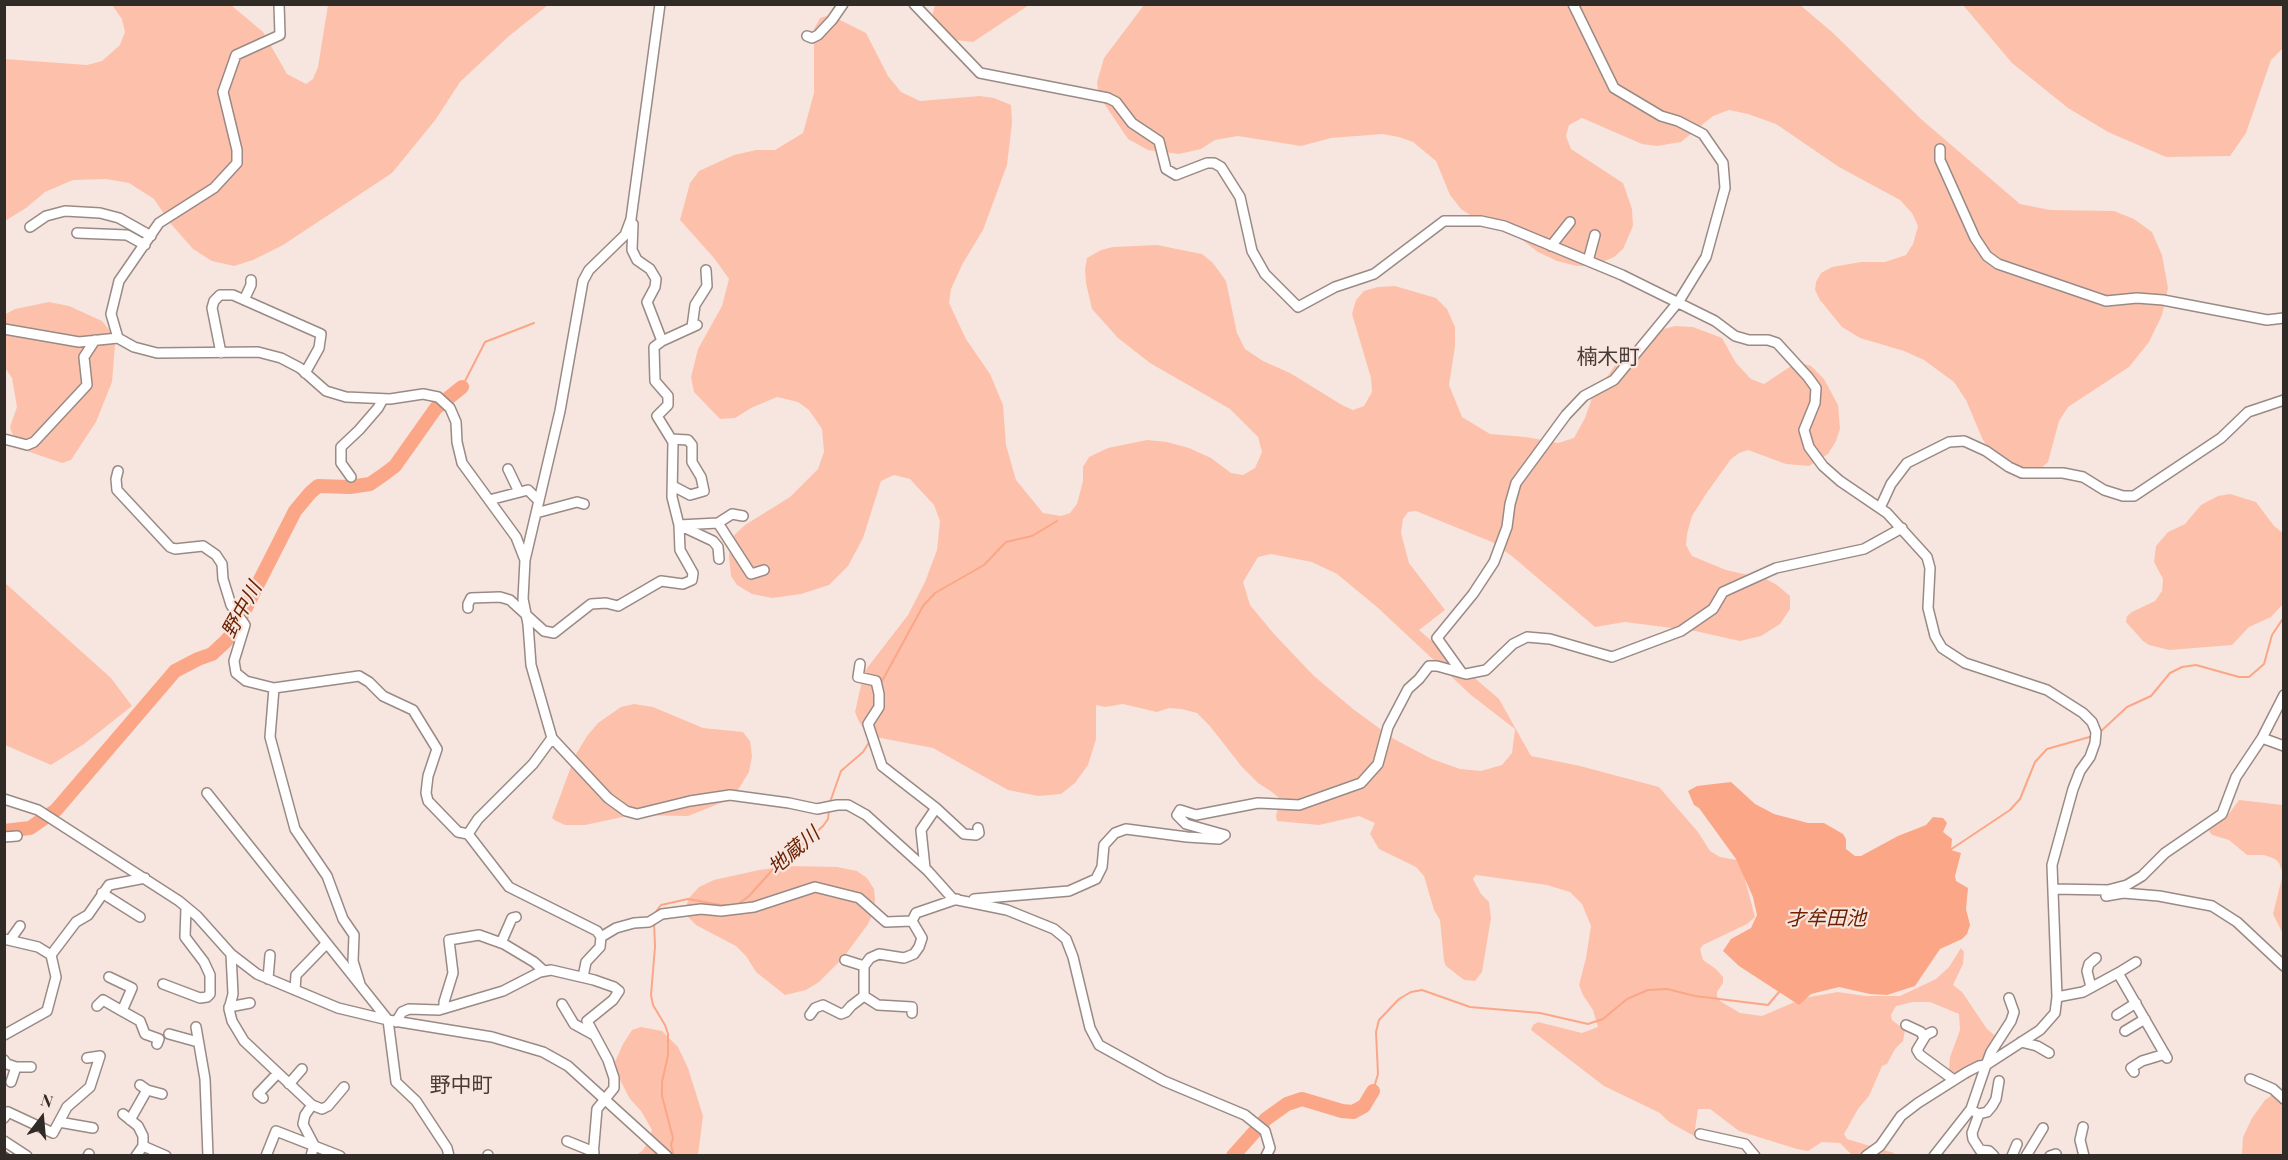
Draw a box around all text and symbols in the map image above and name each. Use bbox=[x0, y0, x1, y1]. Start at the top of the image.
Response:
district label: 楠木町 bbox=[1577, 344, 1639, 370]
water label: 野中川 bbox=[217, 578, 267, 642]
water label: 地蔵川 bbox=[763, 822, 825, 880]
water label: 才牟田池 bbox=[1786, 907, 1866, 931]
district label: 野中町 bbox=[430, 1072, 492, 1098]
north arrow bbox=[12, 1088, 72, 1148]
text: N bbox=[39, 1089, 56, 1112]

